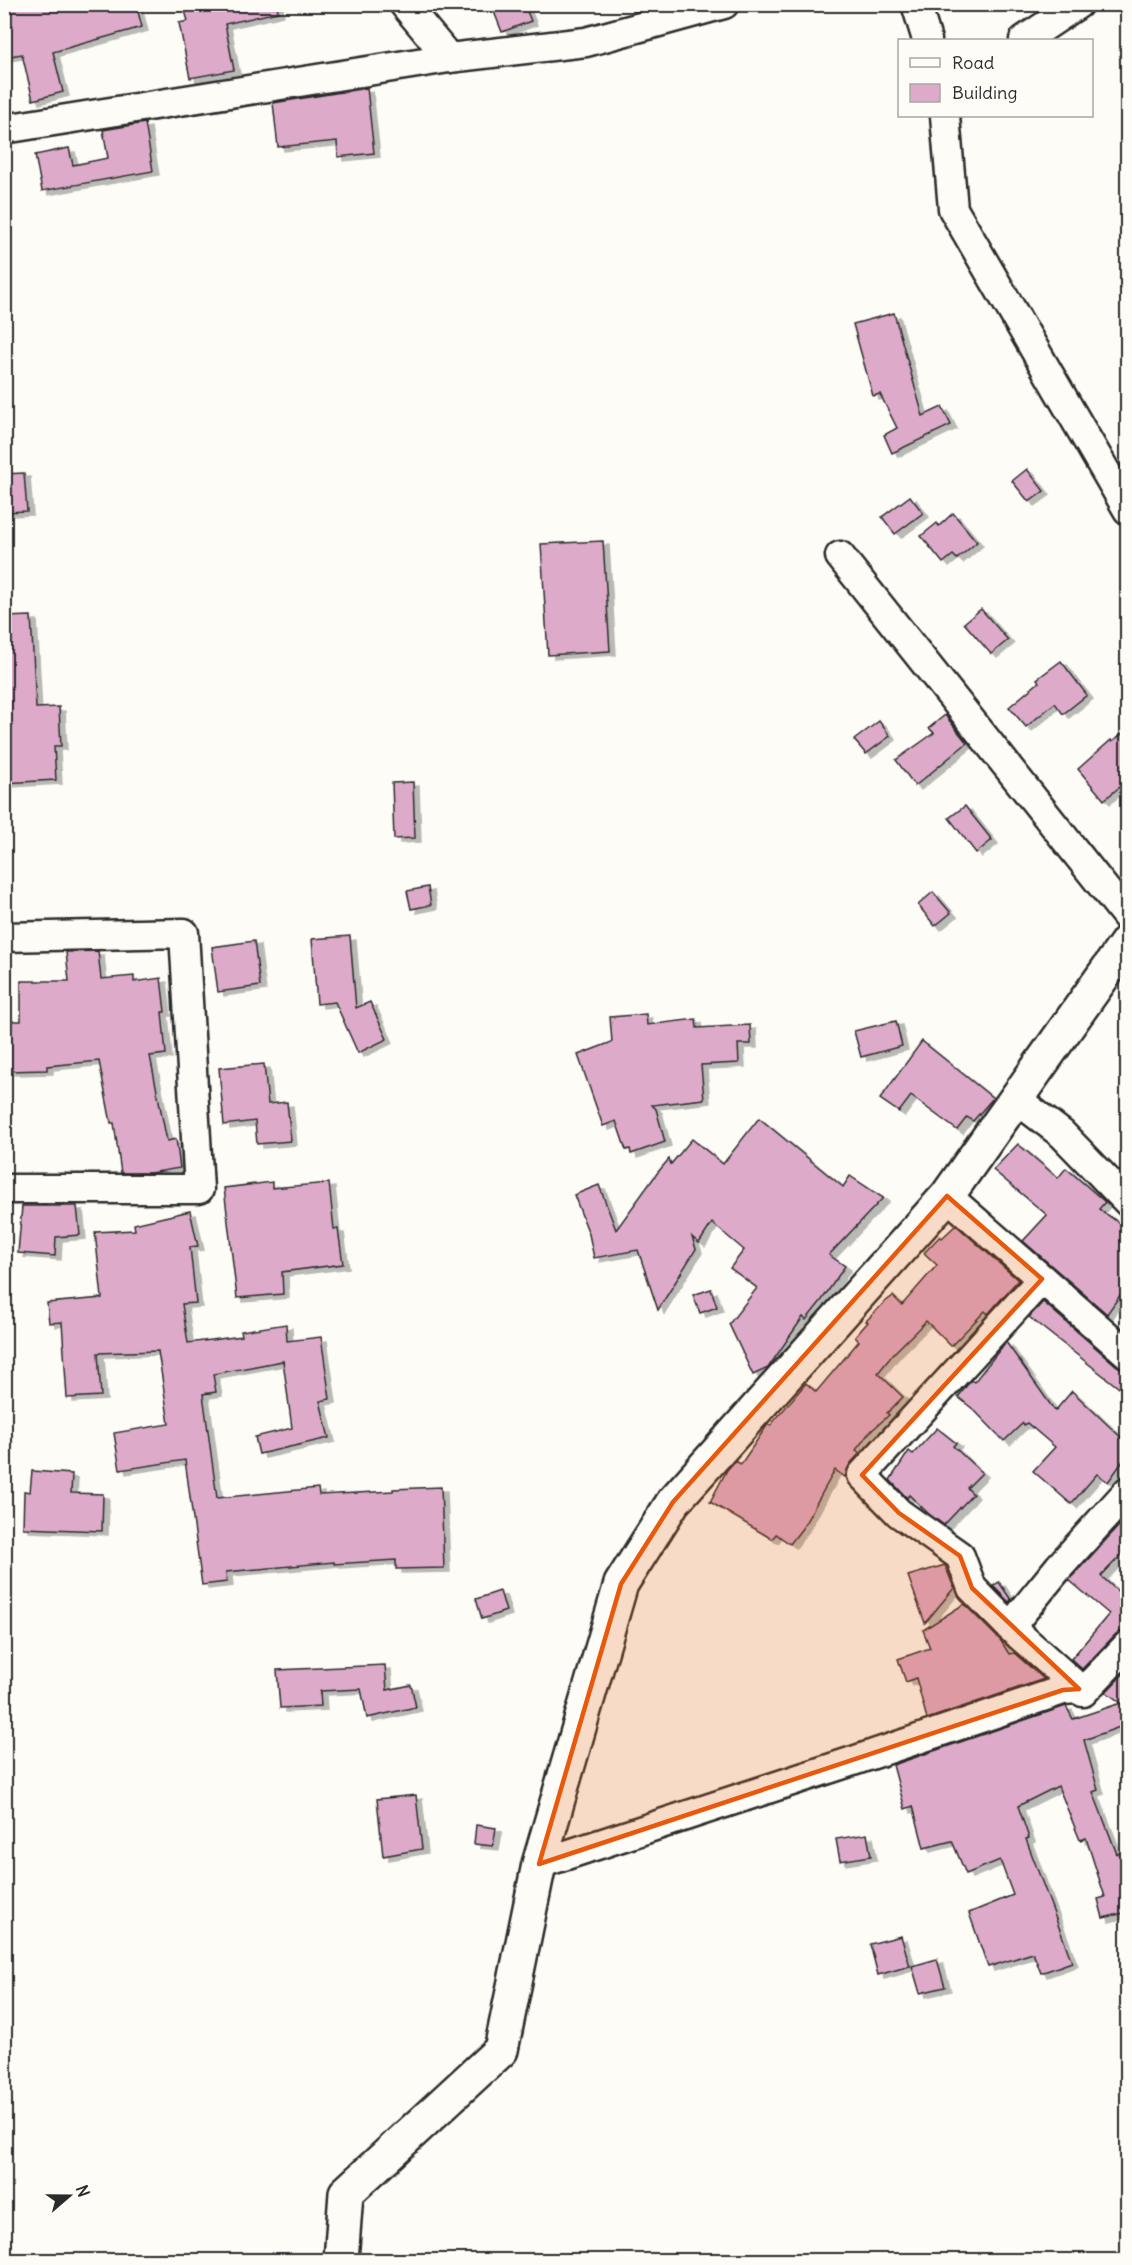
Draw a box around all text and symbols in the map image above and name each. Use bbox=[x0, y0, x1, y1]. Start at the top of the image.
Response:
legend bbox=[898, 39, 1093, 117]
text: Road bbox=[952, 51, 995, 74]
text: Building bbox=[952, 81, 1017, 104]
north arrow bbox=[39, 2166, 99, 2226]
text: N bbox=[72, 2182, 94, 2199]

